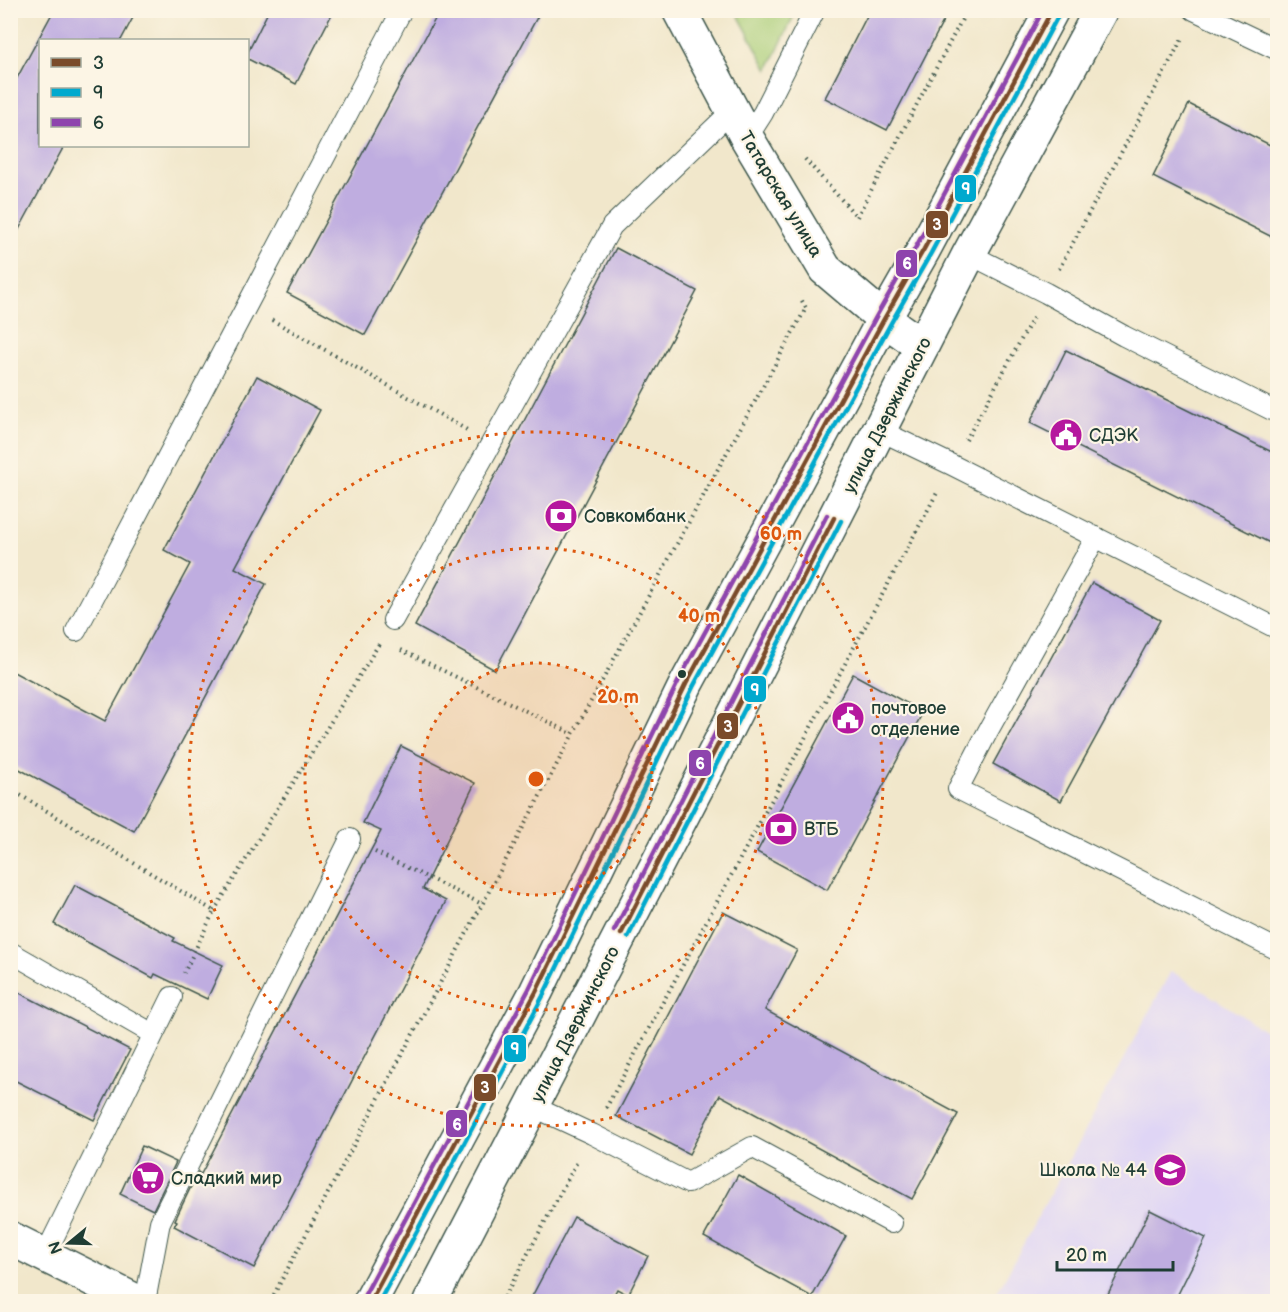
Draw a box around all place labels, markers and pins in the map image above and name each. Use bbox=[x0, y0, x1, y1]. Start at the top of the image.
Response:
public building icon: СДЭК bbox=[1048, 417, 1084, 453]
place label: СДЭК bbox=[1089, 425, 1138, 446]
bank icon: Совкомбанк bbox=[543, 498, 579, 534]
place label: Совкомбанк bbox=[584, 506, 686, 527]
unlabelled marker bbox=[676, 668, 688, 680]
place label: почтовое отделение bbox=[871, 698, 960, 740]
public building icon: почтовое отделение bbox=[830, 700, 866, 736]
centre of rings bbox=[526, 769, 546, 789]
bank icon: ВТБ bbox=[763, 811, 799, 847]
place label: ВТБ bbox=[804, 819, 839, 840]
school or university icon: Школа № 44 bbox=[1152, 1152, 1188, 1188]
supermarket icon: Сладкий мир bbox=[130, 1160, 166, 1196]
place label: Школа № 44 bbox=[1039, 1160, 1147, 1181]
place label: Сладкий мир bbox=[171, 1168, 282, 1189]

